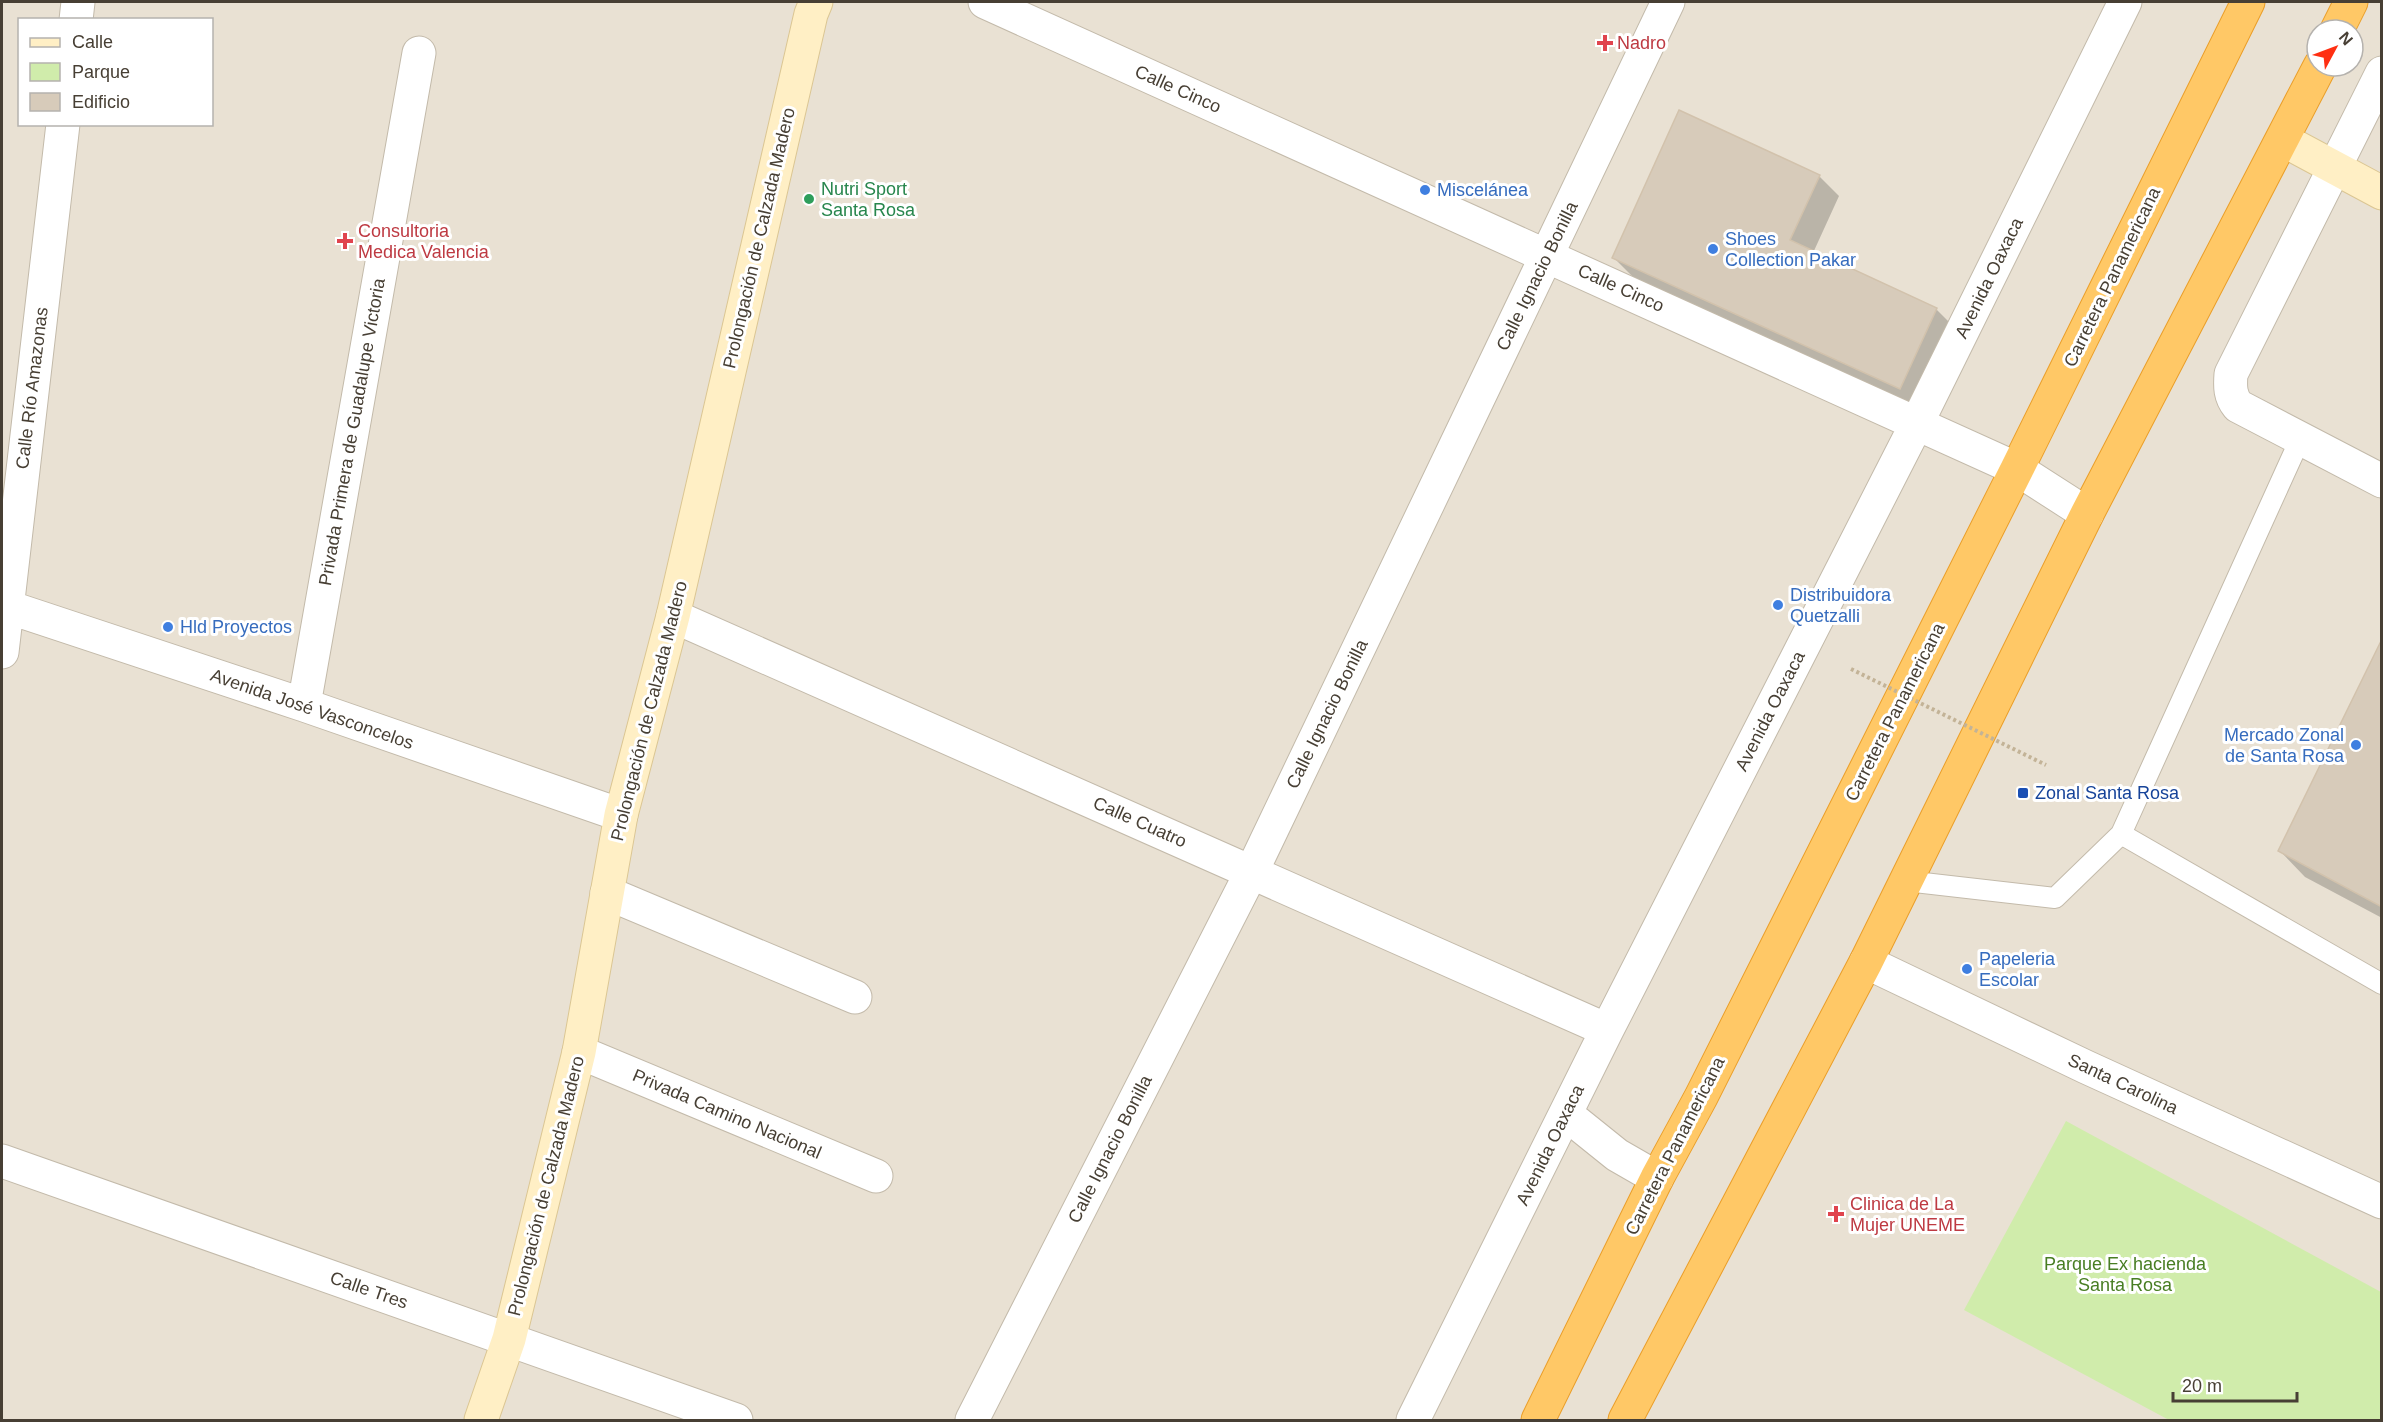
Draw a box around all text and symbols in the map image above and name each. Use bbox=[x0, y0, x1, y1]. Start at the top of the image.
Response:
legend bbox=[18, 18, 213, 126]
north arrow bbox=[2305, 18, 2365, 78]
text: N bbox=[2336, 29, 2356, 48]
text: Calle bbox=[72, 32, 113, 52]
place label: Nadro bbox=[1617, 33, 1666, 53]
marker: Nadro bbox=[1598, 36, 1612, 50]
street label: Calle Cinco bbox=[1132, 61, 1224, 117]
text: Parque bbox=[72, 62, 130, 82]
text: Edificio bbox=[72, 92, 130, 112]
street label: Prolongación de Calzada Madero bbox=[719, 106, 799, 370]
place label: Nutri Sport Santa Rosa bbox=[821, 179, 916, 220]
place label: Miscelánea bbox=[1437, 180, 1529, 200]
marker: Miscelánea bbox=[1418, 183, 1432, 197]
street label: Carretera Panamericana bbox=[2060, 183, 2165, 370]
marker: Nutri Sport Santa Rosa bbox=[802, 192, 816, 206]
street label: Calle Ignacio Bonilla bbox=[1492, 197, 1582, 354]
street label: Avenida Oaxaca bbox=[1951, 214, 2027, 342]
place label: Consultoria Medica Valencia bbox=[358, 221, 490, 262]
place label: Shoes Collection Pakar bbox=[1725, 229, 1856, 270]
marker: Consultoria Medica Valencia bbox=[336, 232, 354, 250]
marker: Shoes Collection Pakar bbox=[1706, 242, 1720, 256]
street label: Calle Cinco bbox=[1575, 260, 1667, 316]
street label: Privada Primera de Guadalupe Victoria bbox=[315, 276, 389, 587]
street label: Calle Río Amazonas bbox=[12, 306, 52, 470]
street label: Prolongación de Calzada Madero bbox=[607, 579, 691, 843]
place label: Distribuidora Quetzalli bbox=[1790, 585, 1892, 626]
marker: Distribuidora Quetzalli bbox=[1771, 598, 1785, 612]
place label: Hld Proyectos bbox=[180, 617, 292, 637]
street label: Carretera Panamericana bbox=[1841, 619, 1949, 804]
marker: Hld Proyectos bbox=[161, 620, 175, 634]
street label: Calle Ignacio Bonilla bbox=[1282, 635, 1372, 792]
street label: Avenida Oaxaca bbox=[1731, 647, 1809, 774]
street label: Avenida José Vasconcelos bbox=[208, 665, 416, 753]
place label: Mercado Zonal de Santa Rosa bbox=[2224, 725, 2345, 766]
marker: Mercado Zonal de Santa Rosa bbox=[2349, 738, 2363, 752]
place label: Zonal Santa Rosa bbox=[2035, 783, 2180, 803]
marker: Zonal Santa Rosa bbox=[2016, 786, 2030, 800]
street label: Calle Cuatro bbox=[1090, 793, 1190, 851]
place label: Papeleria Escolar bbox=[1979, 949, 2056, 990]
marker: Papeleria Escolar bbox=[1960, 962, 1974, 976]
street label: Santa Carolina bbox=[2065, 1050, 2182, 1119]
street label: Carretera Panamericana bbox=[1621, 1053, 1729, 1238]
street label: Prolongación de Calzada Madero bbox=[504, 1054, 588, 1318]
street label: Privada Camino Nacional bbox=[630, 1065, 824, 1163]
street label: Calle Ignacio Bonilla bbox=[1064, 1071, 1156, 1226]
street label: Avenida Oaxaca bbox=[1512, 1081, 1588, 1209]
place label: Clinica de La Mujer UNEME bbox=[1850, 1194, 1965, 1235]
marker: Clinica de La Mujer UNEME bbox=[1827, 1205, 1845, 1223]
park label: Parque Ex hacienda Santa Rosa bbox=[2044, 1254, 2207, 1295]
street label: Calle Tres bbox=[327, 1267, 411, 1313]
scale bar bbox=[2173, 1365, 2298, 1403]
text: 20 m bbox=[2182, 1376, 2222, 1396]

